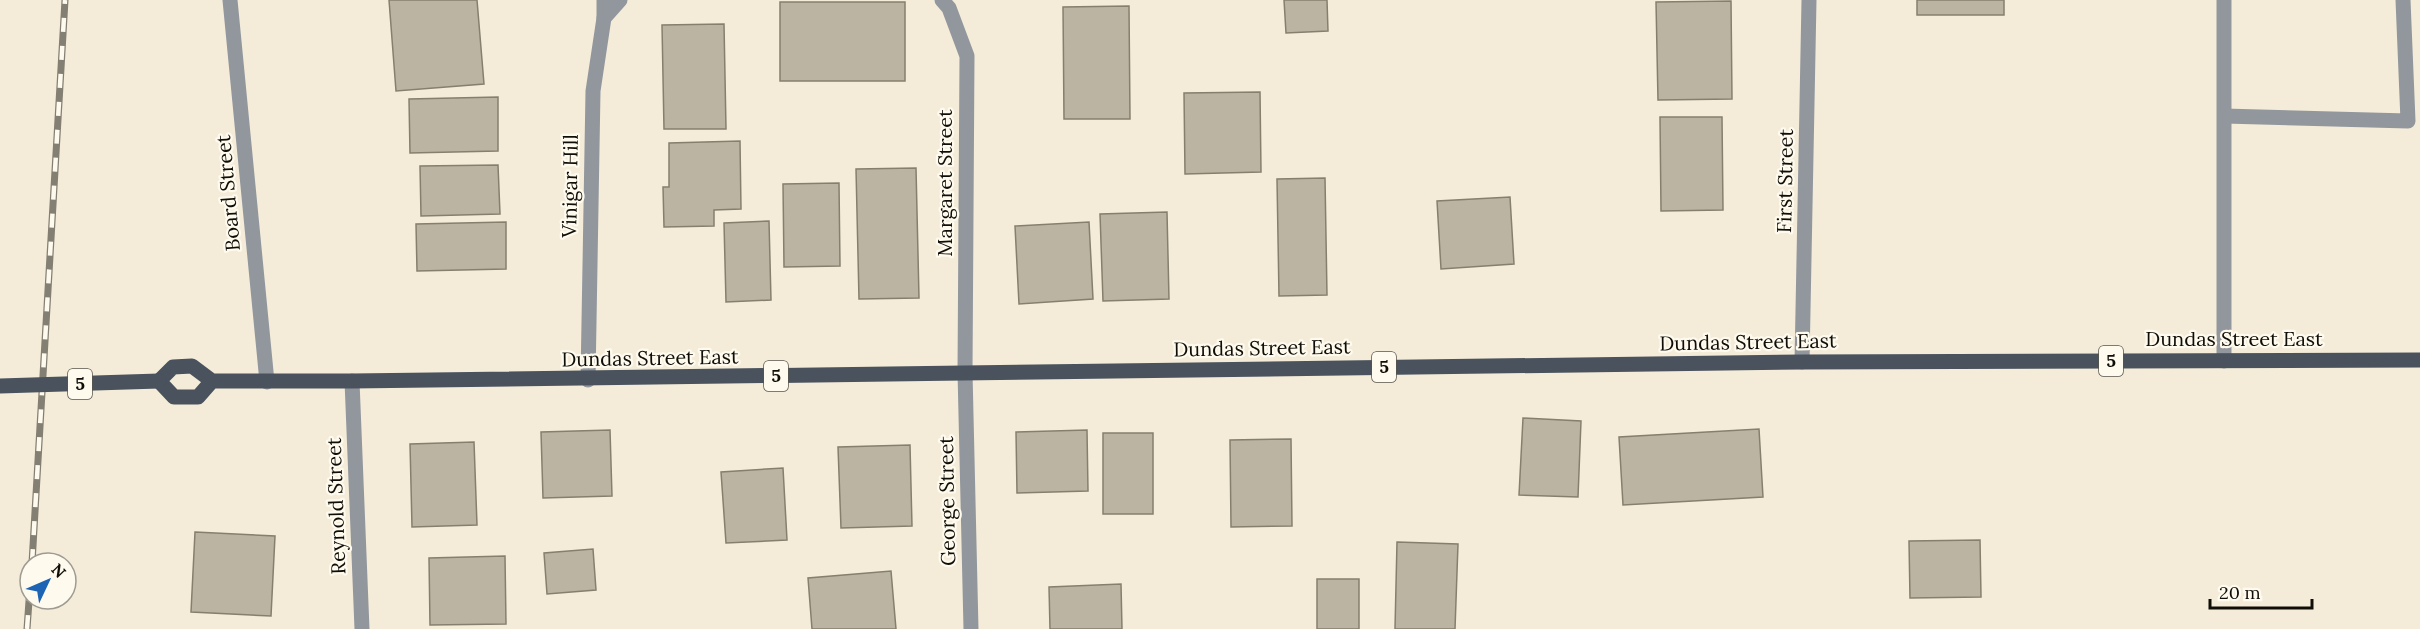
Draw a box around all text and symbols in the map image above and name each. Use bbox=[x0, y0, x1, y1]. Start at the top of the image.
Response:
street label: Margaret Street bbox=[932, 109, 957, 257]
street label: First Street bbox=[1771, 128, 1798, 233]
street label: Board Street bbox=[210, 133, 245, 252]
street label: Vinigar Hill bbox=[556, 134, 583, 239]
street label: Dundas Street East bbox=[2145, 326, 2323, 351]
street label: Dundas Street East bbox=[1659, 327, 1837, 356]
street label: Dundas Street East bbox=[1173, 333, 1351, 362]
street label: Dundas Street East bbox=[561, 343, 739, 372]
road number: 5 bbox=[2099, 346, 2123, 376]
road number: 5 bbox=[1372, 352, 1396, 382]
road number: 5 bbox=[764, 361, 788, 391]
road number: 5 bbox=[68, 369, 92, 399]
street label: George Street bbox=[933, 436, 960, 566]
street label: Reynold Street bbox=[321, 437, 350, 575]
north arrow bbox=[18, 551, 78, 611]
text: N bbox=[47, 559, 70, 582]
scale bar bbox=[2210, 572, 2312, 610]
text: 20 m bbox=[2219, 581, 2261, 604]

